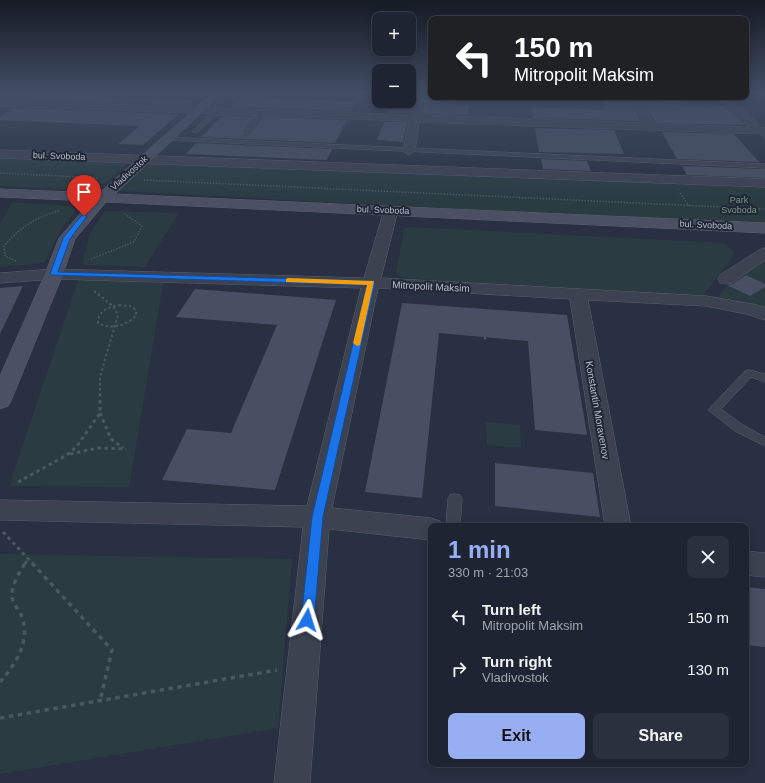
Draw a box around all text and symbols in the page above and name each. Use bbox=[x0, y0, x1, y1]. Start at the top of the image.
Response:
map controls bbox=[372, 12, 416, 108]
button: + bbox=[372, 12, 416, 56]
icon: left bbox=[448, 32, 500, 84]
text: 150 m bbox=[514, 32, 593, 63]
button: − bbox=[372, 64, 416, 108]
text: Mitropolit Maksim bbox=[514, 65, 654, 85]
street label: bul. Svoboda bbox=[33, 150, 85, 162]
street label: Vladivostok bbox=[109, 154, 150, 192]
pin bbox=[67, 175, 101, 216]
icon: arrive bbox=[73, 181, 95, 203]
park label: Park Svoboda bbox=[721, 195, 757, 215]
street label: bul. Svoboda bbox=[357, 204, 409, 216]
street label: bul. Svoboda bbox=[680, 219, 732, 231]
street label: Mitropolit Maksim bbox=[392, 279, 470, 294]
street label: Konstantin Moravenov bbox=[583, 360, 612, 460]
text: 1 min bbox=[448, 536, 511, 563]
button: close bbox=[687, 536, 729, 578]
text: 330 m · 21:03 bbox=[448, 565, 528, 580]
position arrow bbox=[286, 599, 328, 641]
text: Turn left bbox=[482, 601, 541, 618]
icon: left bbox=[448, 606, 470, 628]
text: 150 m bbox=[687, 609, 729, 626]
text: Mitropolit Maksim bbox=[482, 618, 583, 633]
text: Turn right bbox=[482, 653, 552, 670]
icon: right bbox=[448, 658, 470, 680]
text: 130 m bbox=[687, 661, 729, 678]
text: Vladivostok bbox=[482, 670, 548, 685]
button: Exit bbox=[448, 713, 585, 759]
button: Share bbox=[593, 713, 729, 759]

